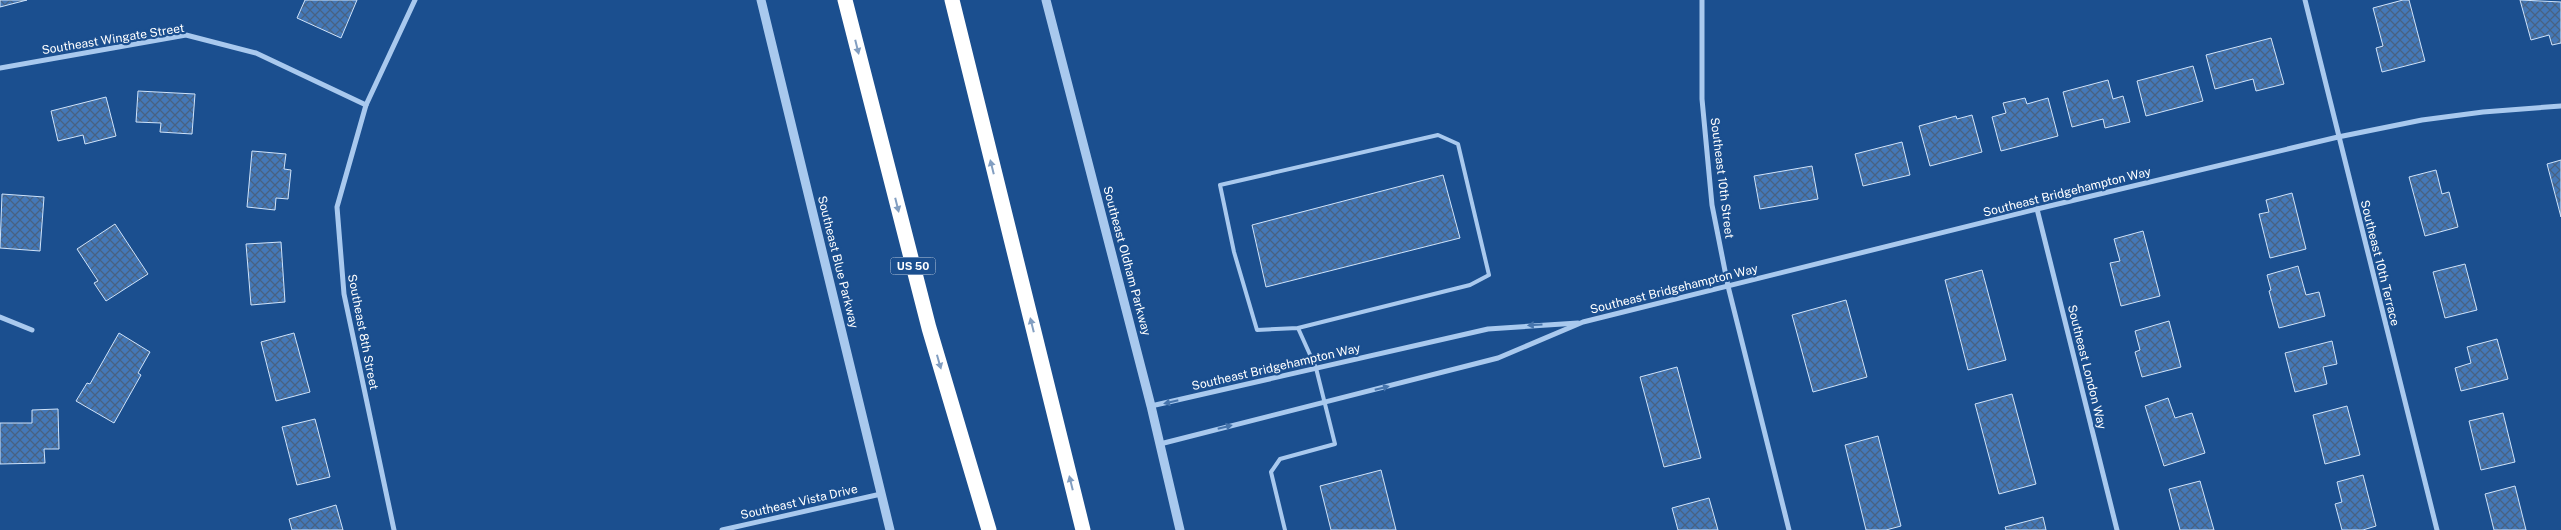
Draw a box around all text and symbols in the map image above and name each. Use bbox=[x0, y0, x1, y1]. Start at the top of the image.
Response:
street label: Southeast Wingate Street bbox=[41, 21, 186, 57]
one-way arrow bbox=[853, 40, 861, 55]
street label: Southeast 10th Street bbox=[1708, 117, 1736, 240]
one-way arrow bbox=[988, 160, 996, 175]
street label: Southeast Bridgehampton Way bbox=[1982, 164, 2153, 220]
street label: Southeast Oldham Parkway bbox=[1100, 185, 1154, 338]
street label: Southeast Blue Parkway bbox=[815, 194, 861, 330]
one-way arrow bbox=[893, 197, 901, 212]
street label: Southeast 10th Terrace bbox=[2358, 199, 2402, 328]
road number: US 50 bbox=[890, 258, 936, 274]
street label: Southeast Bridgehampton Way bbox=[1589, 261, 1760, 317]
street label: Southeast 8th Street bbox=[345, 273, 381, 391]
street label: Southeast London Way bbox=[2065, 303, 2109, 431]
one-way arrow bbox=[1028, 318, 1036, 333]
one-way arrow bbox=[1526, 322, 1542, 330]
street label: Southeast Bridgehampton Way bbox=[1190, 341, 1362, 393]
one-way arrow bbox=[935, 354, 943, 369]
one-way arrow bbox=[1375, 383, 1390, 391]
one-way arrow bbox=[1163, 398, 1178, 406]
one-way arrow bbox=[1217, 423, 1232, 431]
one-way arrow bbox=[1067, 475, 1075, 490]
street label: Southeast Vista Drive bbox=[739, 482, 859, 522]

